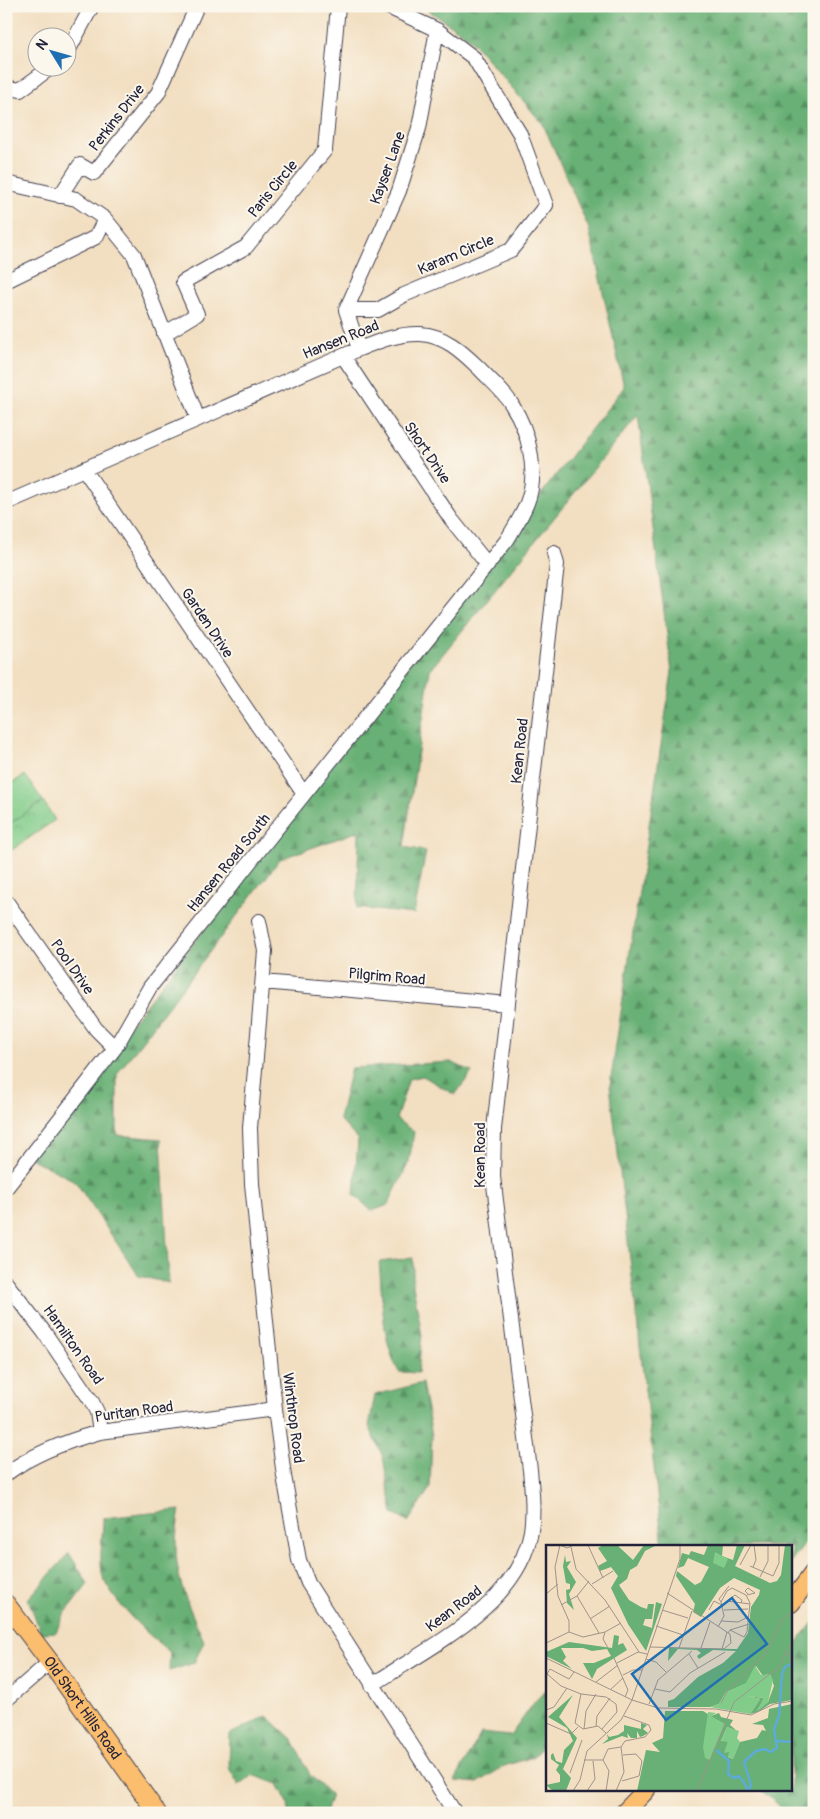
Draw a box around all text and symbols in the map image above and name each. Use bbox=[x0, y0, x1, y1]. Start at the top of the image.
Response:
north arrow bbox=[28, 28, 78, 78]
text: N bbox=[32, 36, 52, 53]
street label: Perkins Drive bbox=[85, 80, 149, 155]
street label: Kayser Lane bbox=[366, 128, 410, 207]
street label: Paris Circle bbox=[244, 156, 302, 222]
street label: Karam Circle bbox=[415, 230, 497, 280]
street label: Hansen Road bbox=[300, 316, 382, 364]
street label: Short Drive bbox=[399, 418, 455, 488]
street label: Garden Drive bbox=[177, 584, 238, 662]
street label: Kean Road bbox=[507, 717, 533, 785]
street label: Hansen Road South bbox=[183, 810, 275, 916]
street label: Pool Drive bbox=[46, 936, 98, 999]
street label: Pilgrim Road bbox=[348, 964, 426, 990]
street label: Kean Road bbox=[471, 1122, 490, 1188]
street label: Hamilton Road bbox=[39, 1302, 107, 1388]
street label: Winthrop Road bbox=[278, 1371, 308, 1465]
street label: Puritan Road bbox=[93, 1397, 175, 1427]
inset map bbox=[546, 1545, 792, 1792]
street label: Kean Road bbox=[422, 1582, 486, 1636]
street label: Old Short Hills Road bbox=[39, 1652, 126, 1763]

